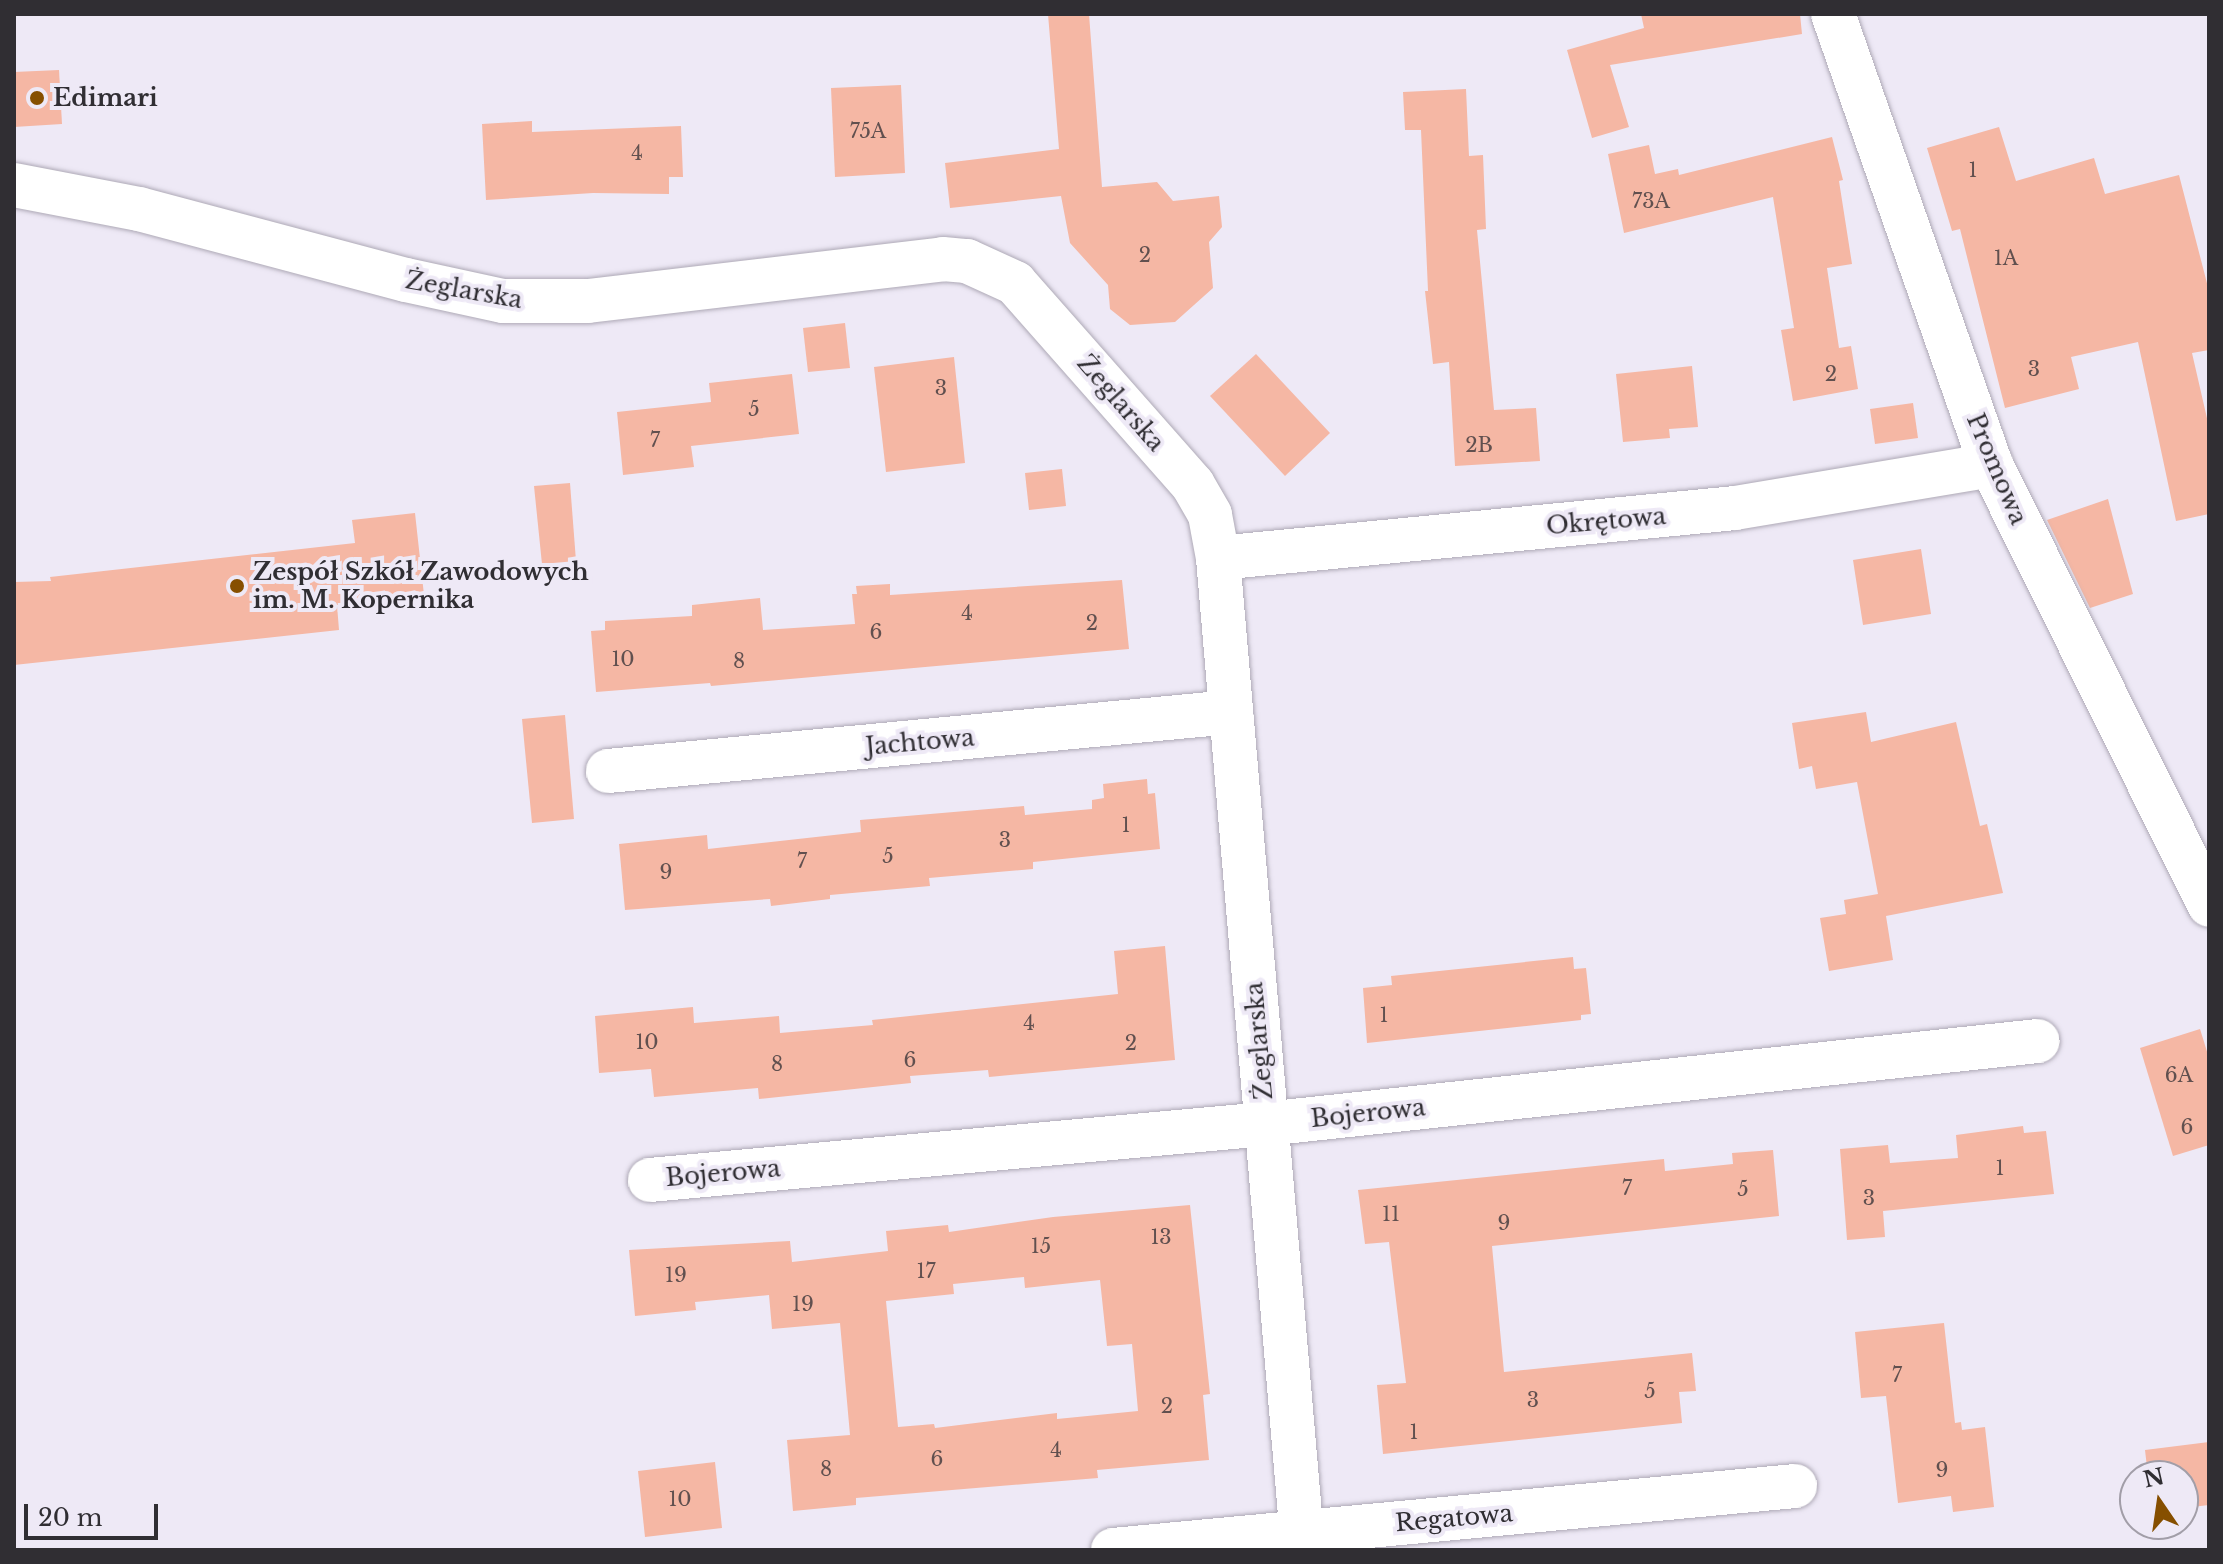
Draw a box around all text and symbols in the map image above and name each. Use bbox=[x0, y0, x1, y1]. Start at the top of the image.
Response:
place label: Edimari bbox=[53, 84, 158, 112]
marker: Edimari bbox=[28, 89, 46, 107]
house number: 75A bbox=[850, 119, 886, 143]
house number: 4 bbox=[631, 141, 643, 165]
house number: 1 bbox=[1969, 158, 1977, 182]
house number: 73A bbox=[1632, 189, 1670, 213]
house number: 2 bbox=[1139, 243, 1151, 267]
house number: 1A bbox=[1994, 246, 2018, 270]
street label: Żeglarska bbox=[403, 266, 525, 314]
street label: Żeglarska bbox=[1071, 349, 1171, 457]
house number: 3 bbox=[2028, 357, 2040, 381]
house number: 2 bbox=[1825, 362, 1837, 386]
house number: 3 bbox=[935, 376, 947, 400]
house number: 5 bbox=[748, 397, 760, 421]
street label: Promowa bbox=[1961, 409, 2033, 529]
house number: 7 bbox=[650, 428, 660, 452]
house number: 2B bbox=[1465, 433, 1493, 457]
street label: Okrętowa bbox=[1545, 501, 1667, 541]
place label: Zespół Szkół Zawodowych im. M. Kopernika bbox=[253, 558, 589, 614]
marker: Zespół Szkół Zawodowych im. M. Kopernika bbox=[228, 577, 246, 595]
house number: 4 bbox=[961, 601, 973, 625]
house number: 2 bbox=[1086, 611, 1098, 635]
house number: 6 bbox=[870, 620, 882, 644]
house number: 10 bbox=[611, 647, 635, 671]
house number: 8 bbox=[733, 649, 745, 673]
street label: Jachtowa bbox=[864, 723, 976, 761]
house number: 1 bbox=[1122, 813, 1130, 837]
house number: 3 bbox=[999, 828, 1011, 852]
house number: 5 bbox=[882, 844, 894, 868]
house number: 7 bbox=[797, 849, 807, 873]
house number: 9 bbox=[660, 860, 672, 884]
street label: Żeglarska bbox=[1240, 981, 1278, 1101]
house number: 1 bbox=[1380, 1003, 1388, 1027]
house number: 4 bbox=[1023, 1011, 1035, 1035]
house number: 10 bbox=[635, 1030, 659, 1054]
house number: 2 bbox=[1125, 1031, 1137, 1055]
house number: 6 bbox=[904, 1048, 916, 1072]
house number: 8 bbox=[771, 1052, 783, 1076]
house number: 6A bbox=[2165, 1063, 2193, 1087]
street label: Bojerowa bbox=[1309, 1093, 1427, 1133]
house number: 6 bbox=[2181, 1115, 2193, 1139]
street label: Bojerowa bbox=[664, 1154, 782, 1192]
house number: 1 bbox=[1996, 1156, 2004, 1180]
house number: 7 bbox=[1622, 1176, 1632, 1200]
house number: 5 bbox=[1737, 1177, 1749, 1201]
house number: 3 bbox=[1863, 1186, 1875, 1210]
house number: 11 bbox=[1382, 1202, 1400, 1226]
house number: 9 bbox=[1498, 1211, 1510, 1235]
house number: 13 bbox=[1150, 1225, 1172, 1249]
house number: 15 bbox=[1031, 1234, 1051, 1258]
house number: 17 bbox=[917, 1259, 935, 1283]
house number: 19 bbox=[665, 1263, 687, 1287]
house number: 19 bbox=[792, 1292, 814, 1316]
house number: 7 bbox=[1892, 1363, 1902, 1387]
house number: 5 bbox=[1644, 1379, 1656, 1403]
house number: 3 bbox=[1527, 1388, 1539, 1412]
house number: 2 bbox=[1161, 1394, 1173, 1418]
house number: 1 bbox=[1410, 1420, 1418, 1444]
house number: 4 bbox=[1050, 1438, 1062, 1462]
house number: 6 bbox=[931, 1447, 943, 1471]
house number: 8 bbox=[820, 1457, 832, 1481]
house number: 9 bbox=[1936, 1458, 1948, 1482]
north arrow bbox=[2119, 1460, 2199, 1540]
text: N bbox=[2141, 1463, 2167, 1494]
house number: 10 bbox=[668, 1487, 692, 1511]
scale bar bbox=[28, 1488, 162, 1538]
street label: Regatowa bbox=[1394, 1499, 1514, 1537]
text: 20 m bbox=[38, 1503, 103, 1532]

